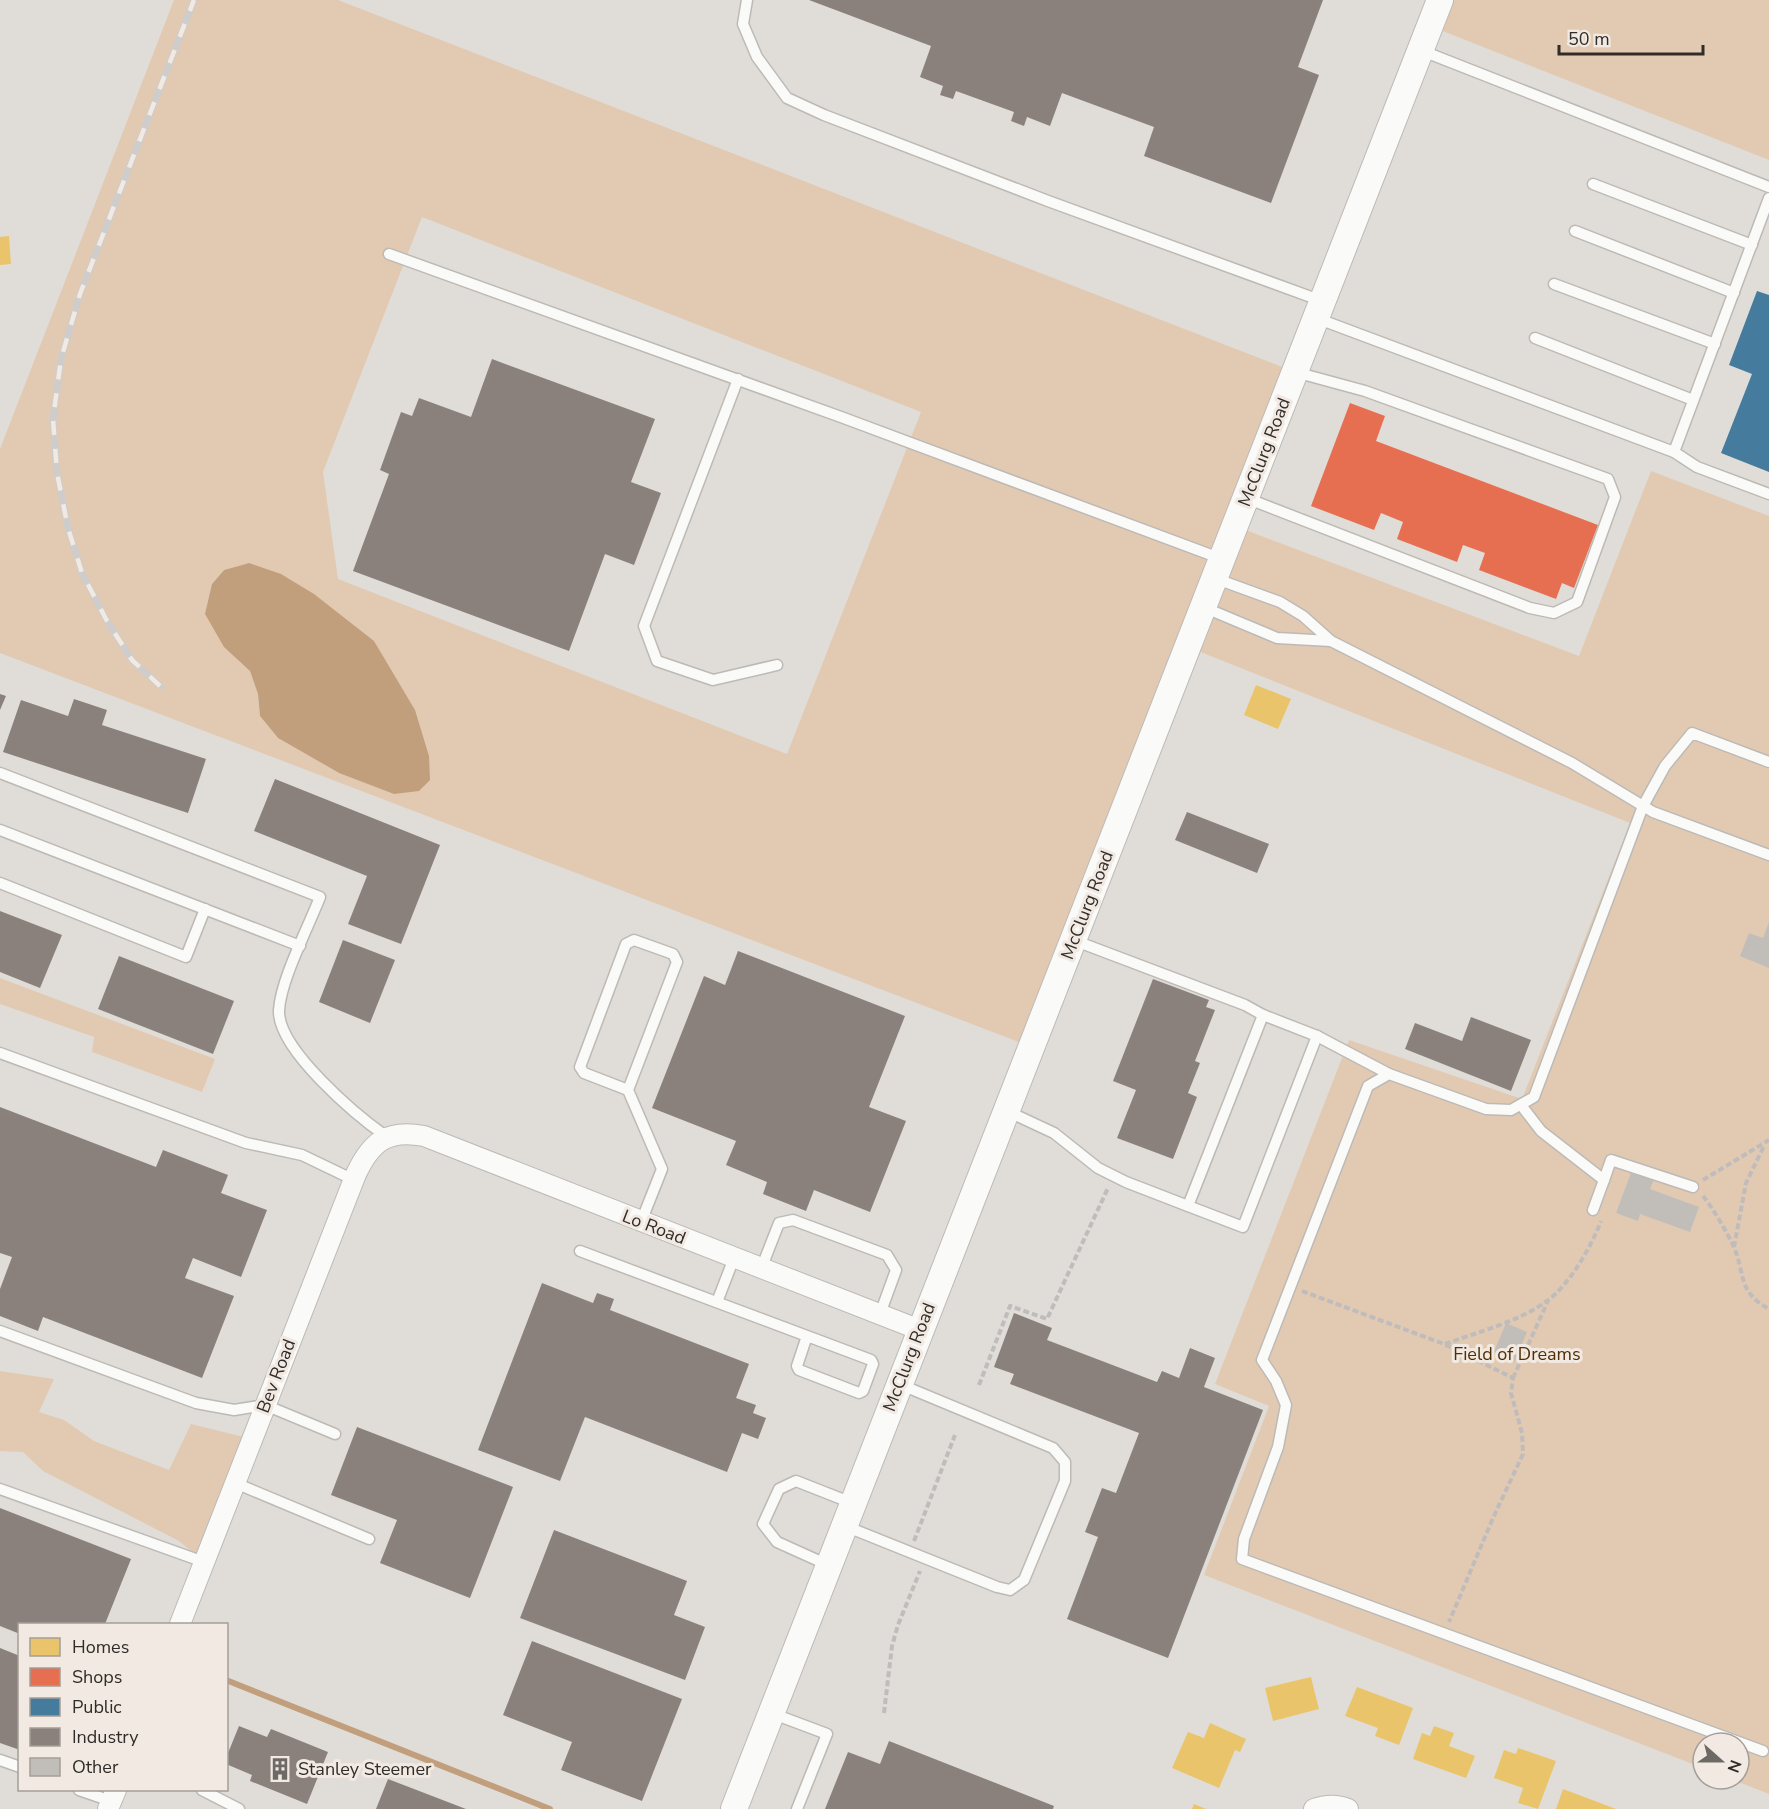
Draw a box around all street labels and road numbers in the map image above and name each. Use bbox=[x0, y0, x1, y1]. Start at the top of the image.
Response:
street label: McClurg Road bbox=[1232, 394, 1296, 510]
street label: McClurg Road bbox=[1055, 847, 1119, 963]
street label: Lo Road bbox=[619, 1204, 689, 1250]
street label: McClurg Road bbox=[877, 1299, 941, 1415]
street label: Bev Road bbox=[251, 1336, 301, 1416]

